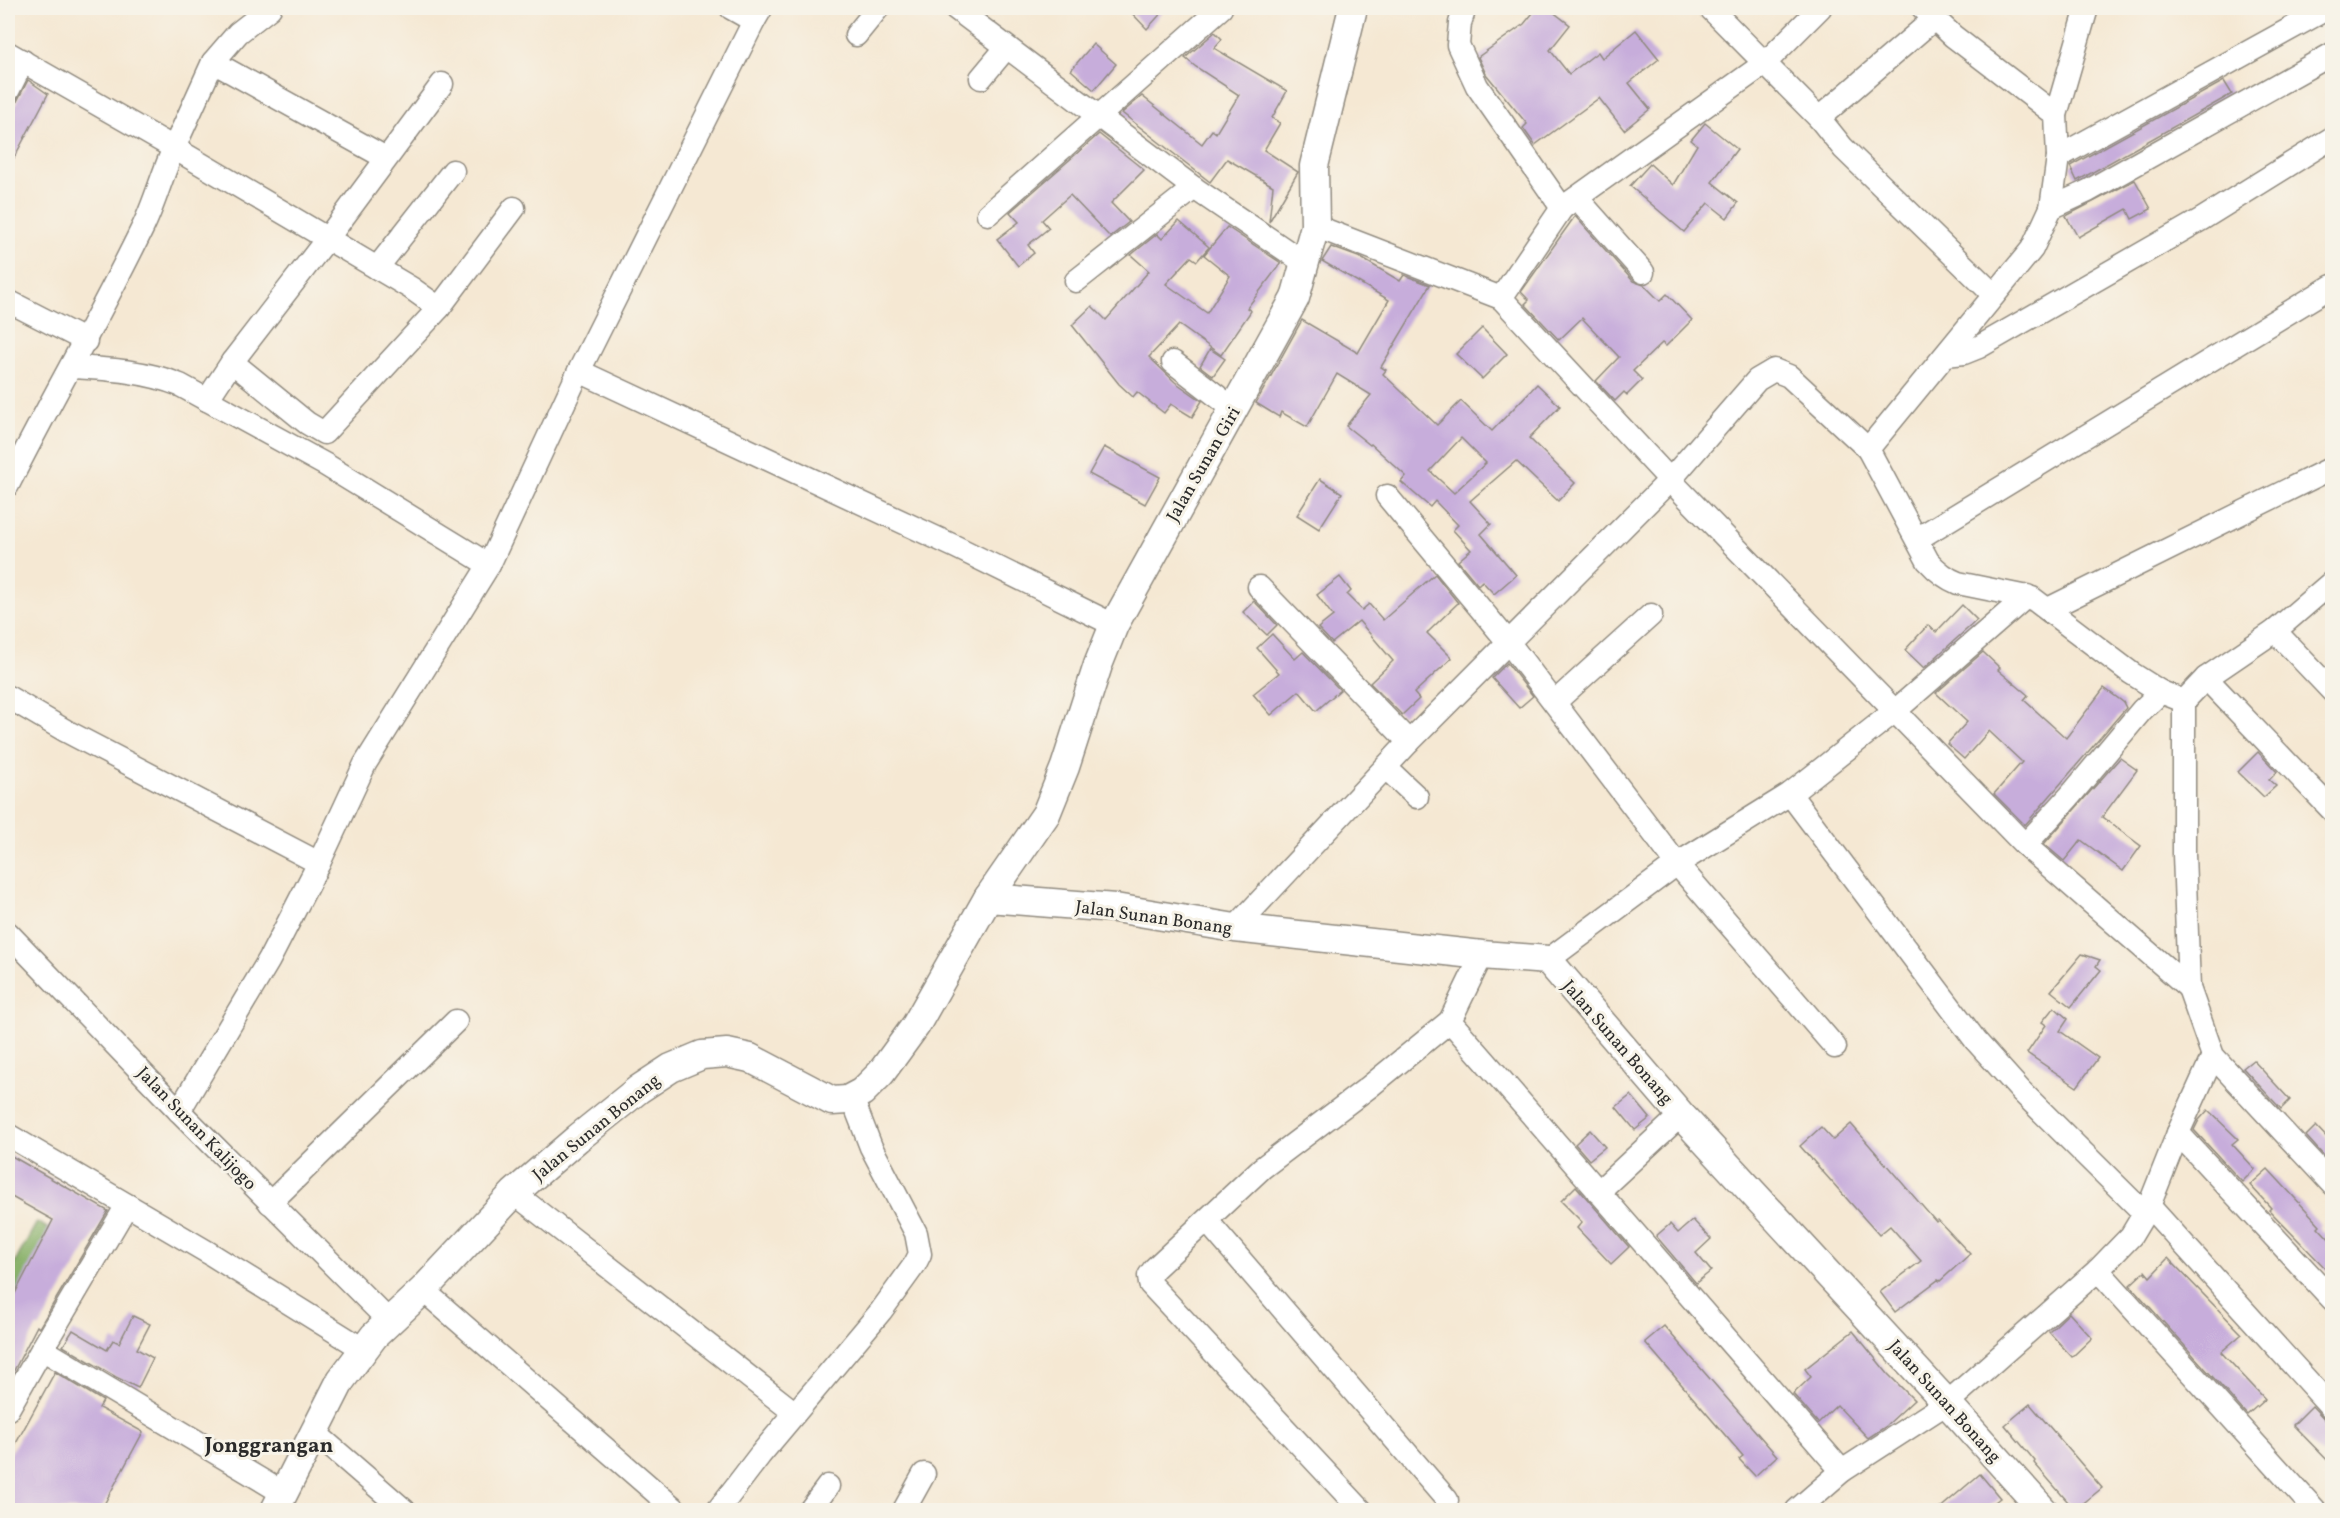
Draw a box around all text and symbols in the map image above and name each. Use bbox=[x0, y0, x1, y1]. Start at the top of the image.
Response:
street label: Jalan Sunan Giri bbox=[1161, 403, 1247, 527]
street label: Jalan Sunan Bonang bbox=[1074, 895, 1234, 942]
street label: Jalan Sunan Bonang bbox=[1556, 975, 1678, 1111]
street label: Jalan Sunan Kalijogo bbox=[130, 1062, 262, 1196]
street label: Jalan Sunan Bonang bbox=[528, 1069, 666, 1188]
street label: Jalan Sunan Bonang bbox=[1882, 1335, 2006, 1469]
district label: Jonggrangan bbox=[204, 1432, 333, 1461]

